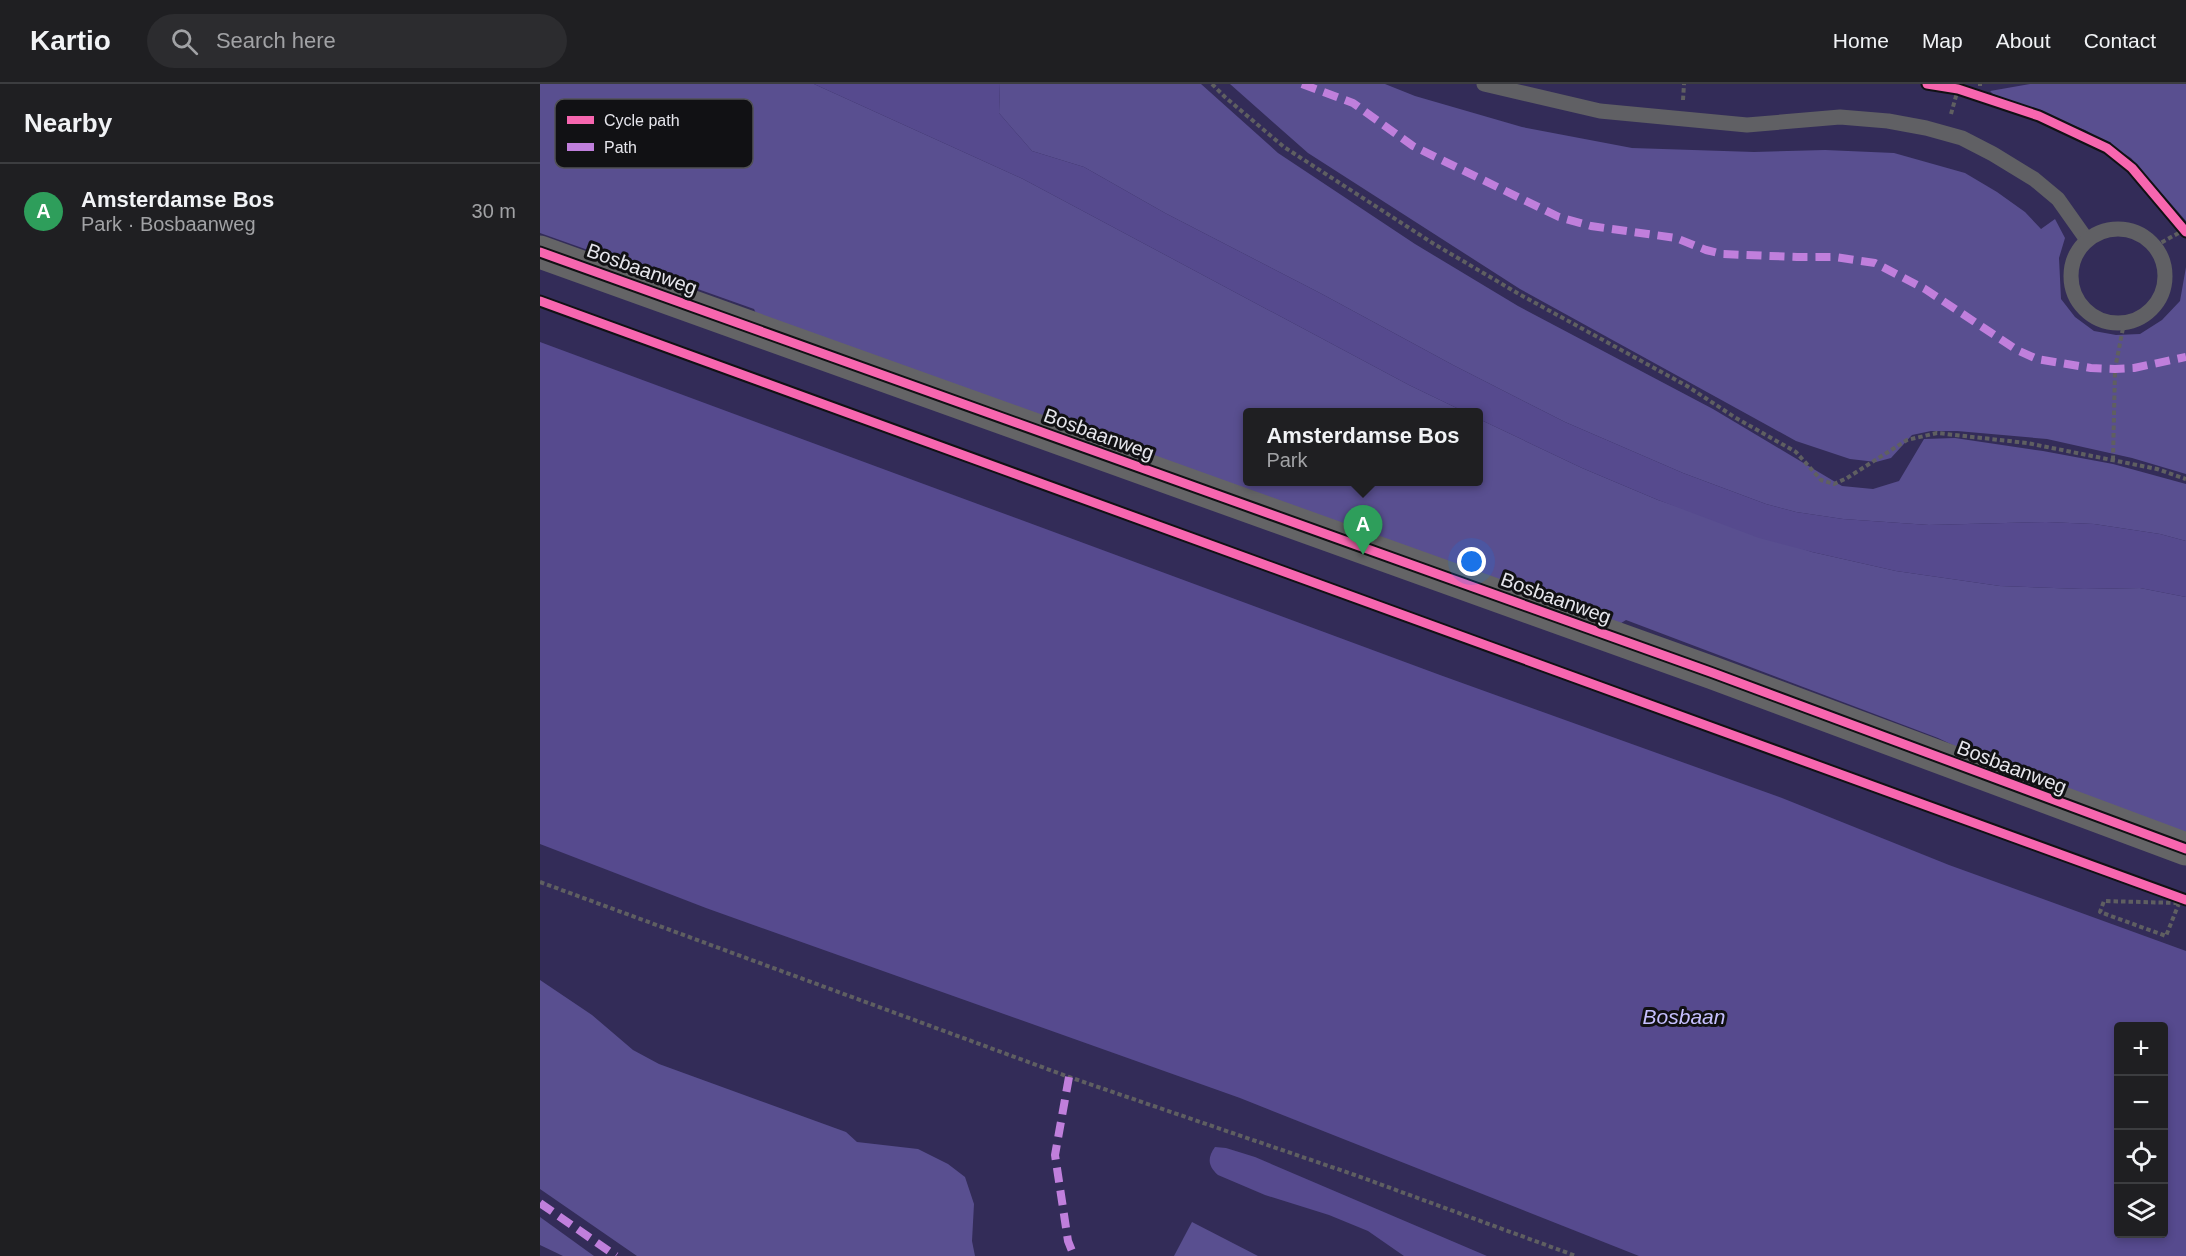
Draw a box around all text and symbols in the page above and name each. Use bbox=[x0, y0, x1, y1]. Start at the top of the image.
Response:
search box bbox=[147, 14, 567, 68]
text: Kartio bbox=[30, 25, 111, 56]
icon: search bbox=[168, 25, 201, 58]
text: Search here bbox=[216, 28, 336, 53]
text: Home bbox=[1833, 29, 1889, 52]
text: Map bbox=[1922, 29, 1963, 52]
text: About bbox=[1996, 29, 2051, 52]
text: Contact bbox=[2084, 29, 2156, 52]
legend bbox=[555, 99, 753, 168]
text: Nearby bbox=[24, 108, 112, 138]
text: Cycle path bbox=[604, 112, 680, 129]
text: Path bbox=[604, 139, 637, 156]
text: Amsterdamse Bos bbox=[81, 187, 274, 212]
text: A bbox=[36, 200, 51, 222]
text: 30 m bbox=[472, 200, 516, 222]
text: Park · Bosbaanweg bbox=[81, 213, 256, 235]
street label: Bosbaanweg bbox=[584, 239, 700, 299]
street label: Bosbaanweg bbox=[1041, 404, 1157, 464]
popup bbox=[1243, 408, 1483, 486]
text: Amsterdamse Bos bbox=[1266, 423, 1460, 448]
text: Park bbox=[1266, 449, 1308, 471]
pin: A bbox=[1344, 506, 1382, 555]
your location bbox=[1457, 547, 1486, 576]
street label: Bosbaanweg bbox=[1498, 568, 1614, 628]
street label: Bosbaanweg bbox=[1954, 736, 2070, 798]
water label: Bosbaan bbox=[1643, 1005, 1725, 1028]
map controls bbox=[2114, 1022, 2168, 1238]
button: + bbox=[2114, 1022, 2168, 1076]
button: − bbox=[2114, 1076, 2168, 1130]
button: locate bbox=[2114, 1130, 2168, 1184]
button: layers bbox=[2114, 1184, 2168, 1238]

